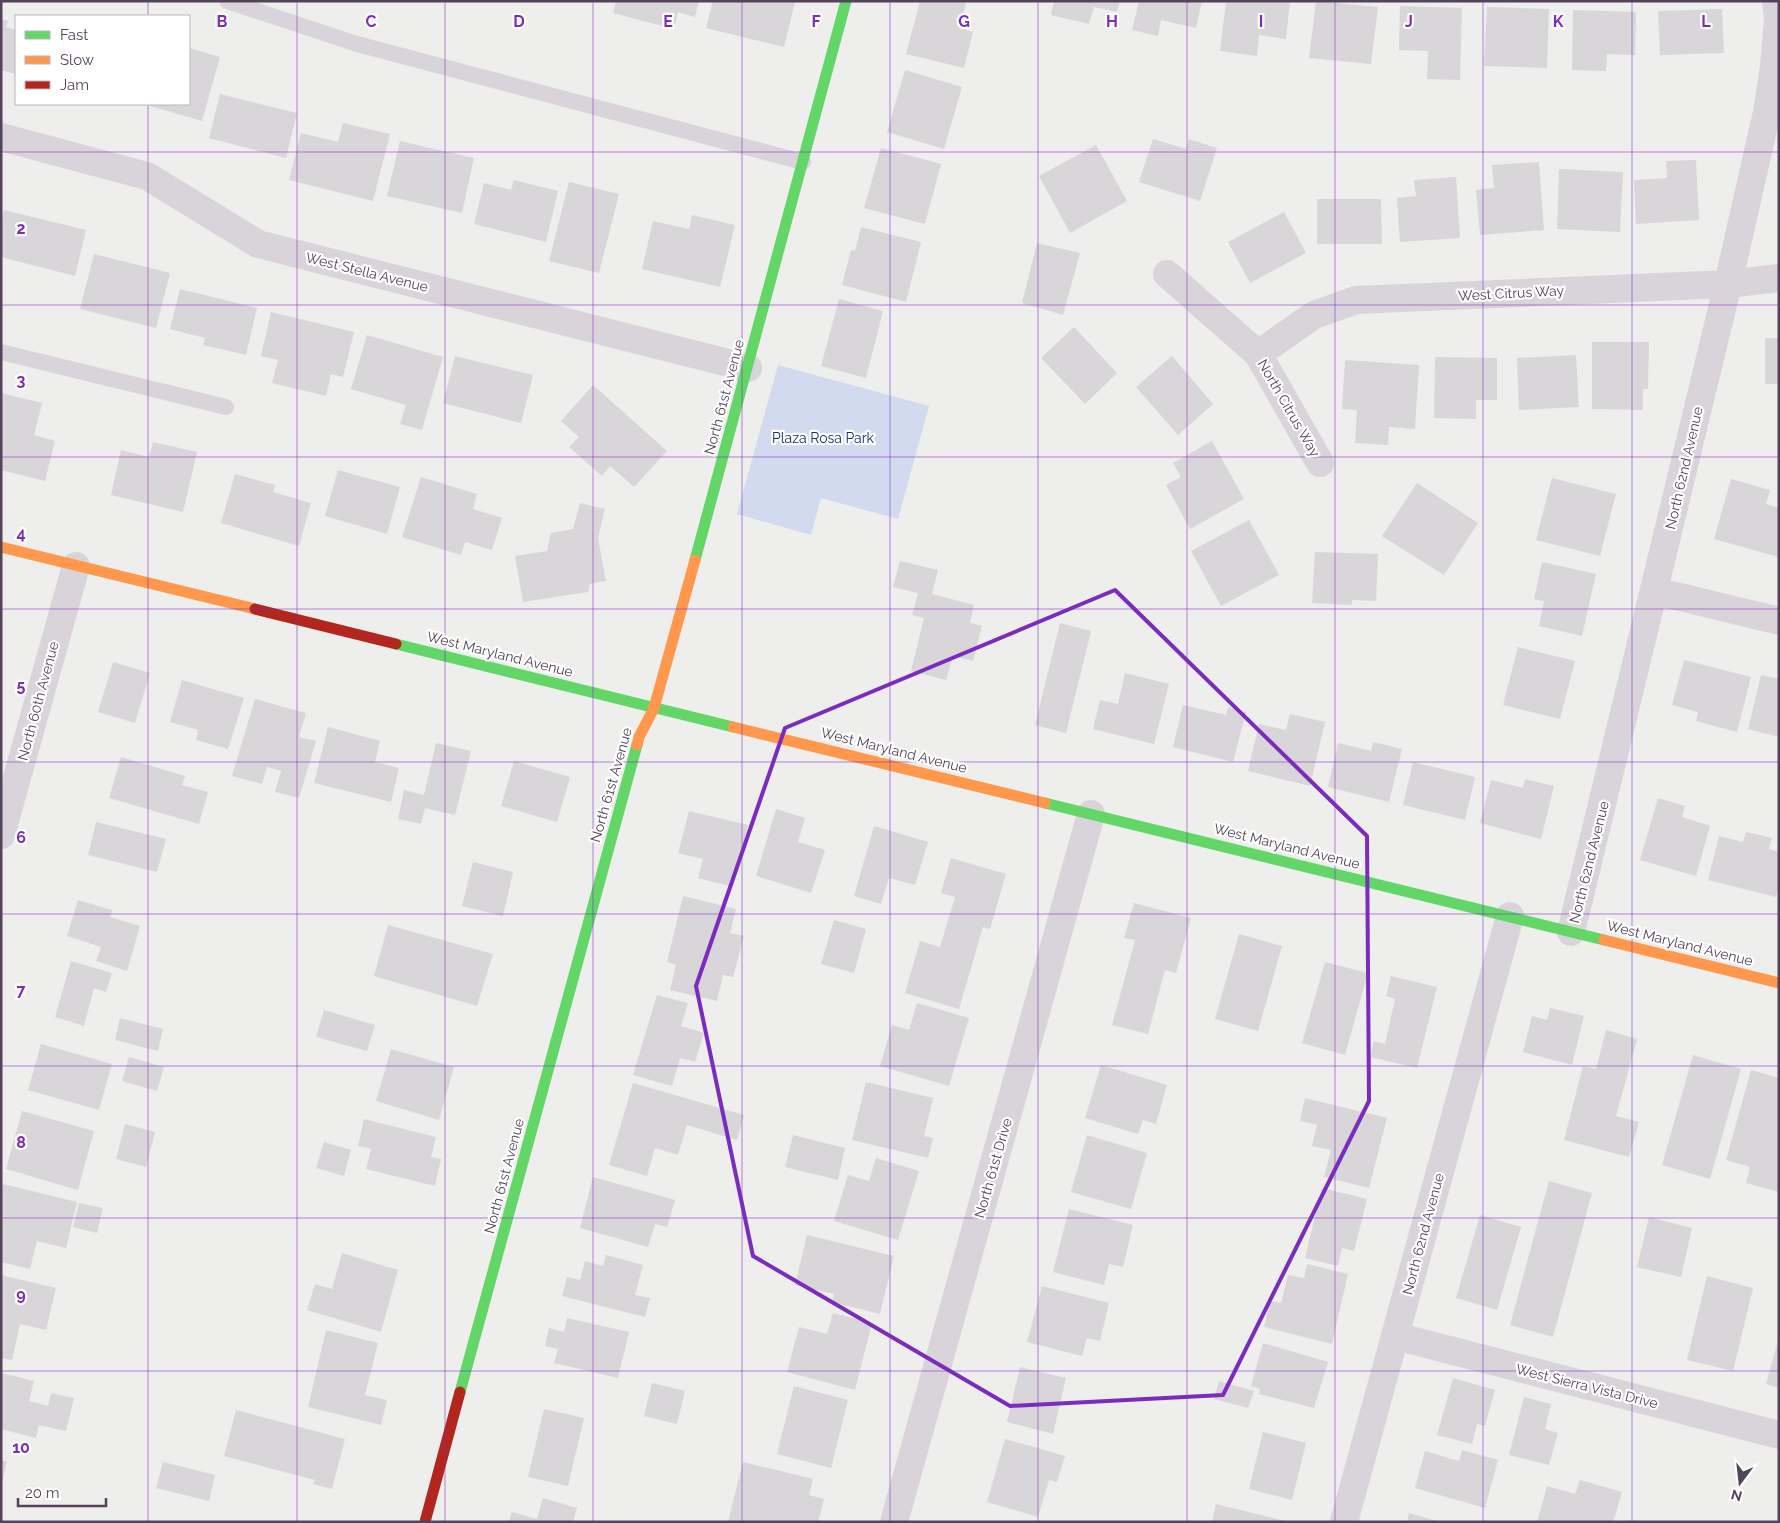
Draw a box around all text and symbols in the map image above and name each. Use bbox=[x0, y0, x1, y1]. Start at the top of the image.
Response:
text: B bbox=[217, 12, 228, 31]
text: C bbox=[366, 12, 377, 31]
text: D bbox=[513, 12, 525, 31]
text: E bbox=[663, 12, 673, 31]
text: F bbox=[811, 12, 821, 31]
text: G bbox=[958, 12, 970, 31]
text: H bbox=[1106, 12, 1118, 31]
text: I bbox=[1259, 12, 1263, 31]
text: J bbox=[1405, 12, 1413, 31]
text: K bbox=[1553, 12, 1564, 31]
text: L bbox=[1701, 12, 1711, 31]
legend bbox=[15, 15, 190, 105]
text: Fast bbox=[60, 26, 88, 44]
text: Slow bbox=[60, 51, 94, 69]
text: Jam bbox=[60, 76, 89, 94]
text: 2 bbox=[16, 219, 26, 238]
street label: West Stella Avenue bbox=[304, 249, 430, 295]
street label: West Citrus Way bbox=[1458, 282, 1565, 304]
street label: North 61st Avenue bbox=[701, 338, 747, 456]
street label: North Citrus Way bbox=[1255, 357, 1324, 460]
text: 3 bbox=[17, 371, 26, 390]
street label: North 62nd Avenue bbox=[1662, 405, 1706, 531]
park label: Plaza Rosa Park bbox=[772, 430, 875, 446]
text: 4 bbox=[16, 524, 26, 543]
street label: West Maryland Avenue bbox=[425, 628, 575, 680]
street label: North 60th Avenue bbox=[14, 640, 62, 762]
text: 5 bbox=[17, 676, 26, 695]
street label: West Maryland Avenue bbox=[819, 724, 969, 776]
street label: North 61st Avenue bbox=[587, 726, 635, 844]
street label: North 62nd Avenue bbox=[1566, 799, 1612, 925]
street label: West Maryland Avenue bbox=[1212, 820, 1362, 872]
text: 6 bbox=[16, 828, 26, 847]
street label: West Maryland Avenue bbox=[1605, 917, 1755, 969]
text: 7 bbox=[17, 981, 26, 1000]
street label: North 61st Drive bbox=[971, 1116, 1015, 1220]
street label: North 61st Avenue bbox=[481, 1117, 527, 1235]
text: 8 bbox=[16, 1133, 26, 1152]
street label: North 62nd Avenue bbox=[1399, 1171, 1447, 1297]
text: 9 bbox=[16, 1285, 26, 1304]
street label: West Sierra Vista Drive bbox=[1514, 1361, 1660, 1411]
text: 10 bbox=[12, 1438, 30, 1457]
north arrow bbox=[1715, 1458, 1765, 1508]
scale bar bbox=[18, 1476, 105, 1508]
text: 20 m bbox=[25, 1484, 60, 1502]
text: N bbox=[1729, 1486, 1744, 1505]

